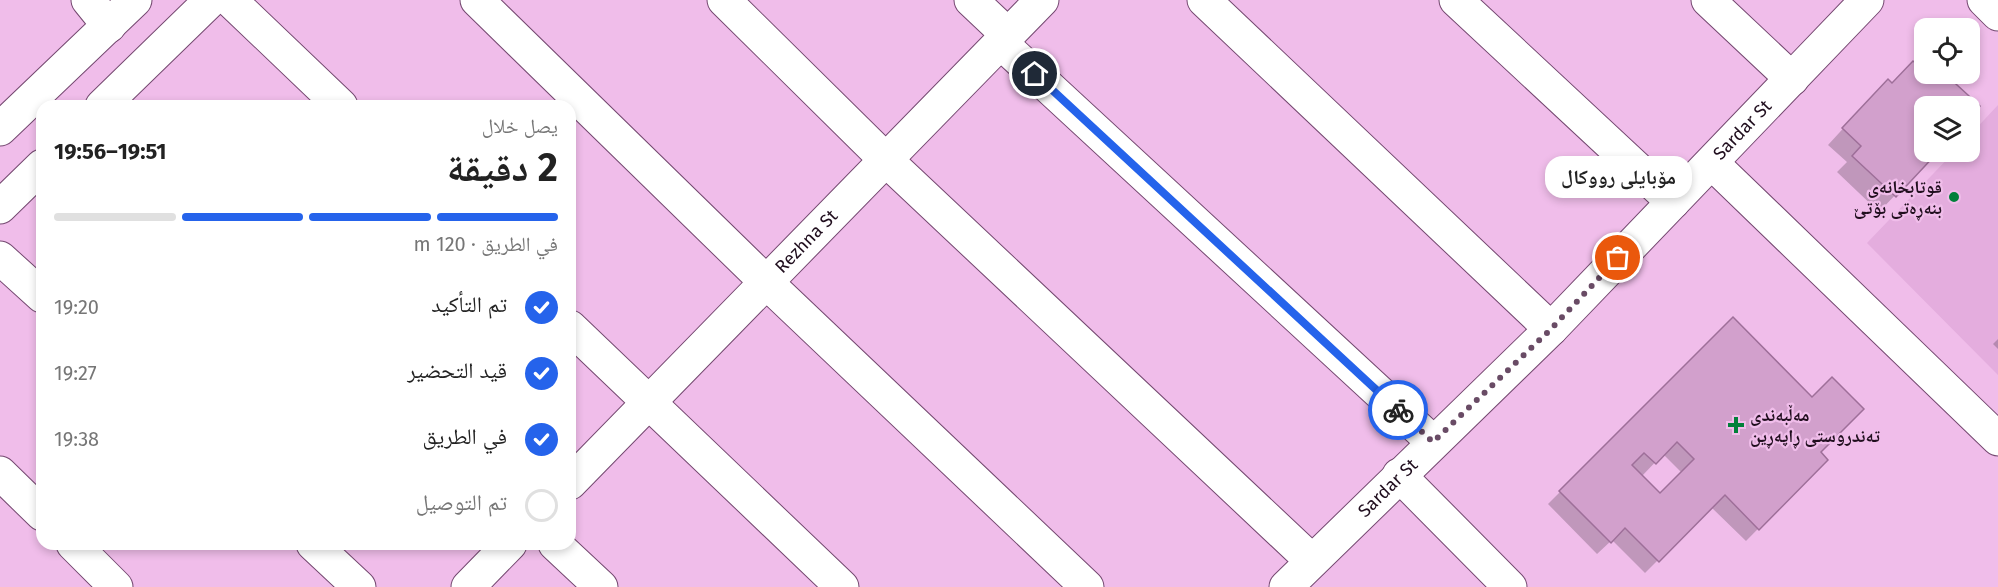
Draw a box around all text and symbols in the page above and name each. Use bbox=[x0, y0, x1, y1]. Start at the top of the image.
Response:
map controls bbox=[1914, 18, 1980, 162]
button: locate bbox=[1914, 18, 1980, 84]
pin bbox=[1009, 48, 1060, 99]
icon: home bbox=[1018, 57, 1051, 90]
street label: Sardar St bbox=[1709, 95, 1776, 164]
button: layers bbox=[1914, 96, 1980, 162]
text: يصل خلال bbox=[482, 114, 558, 138]
text: 19:51–19:56 bbox=[54, 138, 166, 165]
text: 2 دقيقة bbox=[447, 145, 558, 191]
callout: مۆبایلی رووکال bbox=[1544, 156, 1692, 198]
text: مۆبایلی رووکال bbox=[1561, 165, 1676, 189]
place label: قوتابخانەی بنەڕەتی بۆتێ bbox=[1854, 176, 1942, 221]
marker: قوتابخانەی بنەڕەتی بۆتێ bbox=[1947, 190, 1961, 204]
street label: Rezhna St bbox=[770, 205, 842, 278]
text: في الطريق · 120 m bbox=[414, 232, 558, 256]
pin bbox=[1592, 232, 1643, 283]
icon: bag bbox=[1601, 241, 1634, 274]
text: تم التأكيد bbox=[431, 291, 507, 318]
icon: check bbox=[525, 291, 558, 324]
text: 19:20 bbox=[54, 295, 99, 319]
text: قيد التحضير bbox=[407, 357, 507, 384]
icon: check bbox=[525, 357, 558, 390]
text: 19:27 bbox=[54, 361, 97, 385]
courier bbox=[1368, 380, 1428, 440]
icon: bike bbox=[1382, 394, 1415, 427]
place label: مەڵبەندی تەندروستی ڕاپەڕین bbox=[1750, 404, 1880, 449]
marker: مەڵبەندی تەندروستی ڕاپەڕین bbox=[1727, 416, 1745, 434]
text: في الطريق bbox=[423, 423, 507, 450]
icon: check bbox=[525, 423, 558, 456]
text: 19:38 bbox=[54, 427, 99, 451]
street label: Sardar St bbox=[1353, 454, 1423, 522]
text: تم التوصيل bbox=[416, 489, 507, 516]

